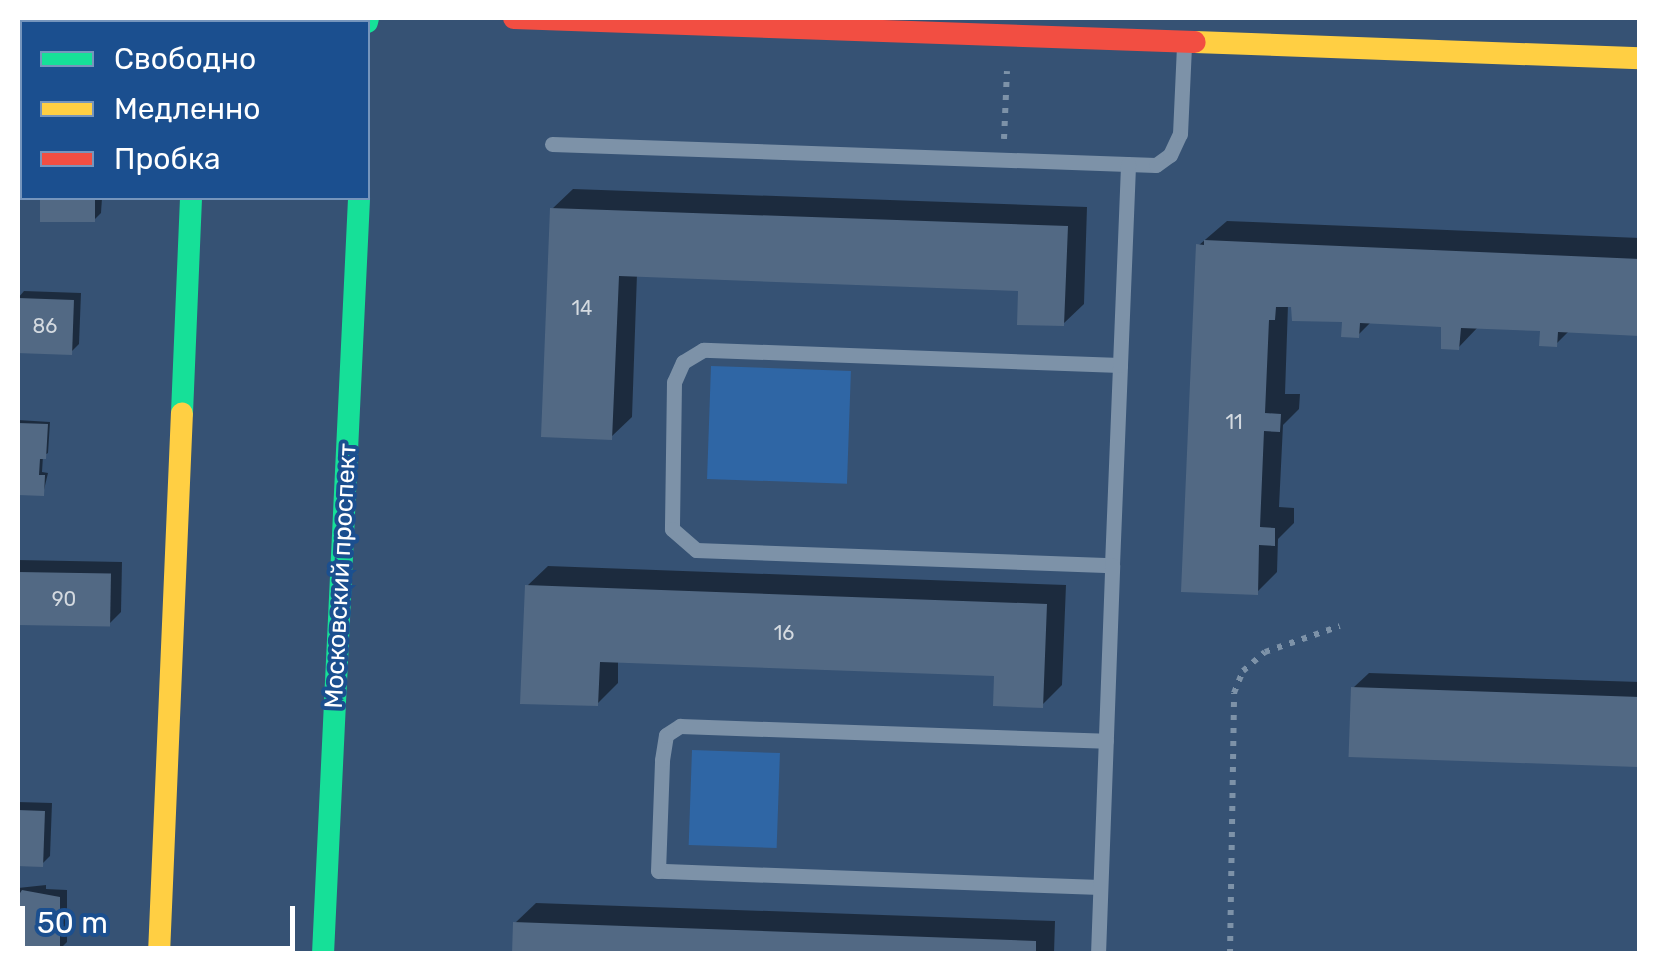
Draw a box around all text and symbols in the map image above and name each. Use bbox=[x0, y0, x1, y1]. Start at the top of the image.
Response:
legend bbox=[20, 20, 370, 200]
text: Свободно bbox=[114, 41, 256, 77]
text: Медленно bbox=[114, 91, 261, 127]
text: Пробка bbox=[114, 141, 221, 177]
house number: 14 bbox=[572, 296, 592, 320]
house number: 86 bbox=[33, 314, 57, 338]
house number: 11 bbox=[1225, 410, 1243, 434]
street label: Московский проспект bbox=[319, 442, 363, 710]
house number: 90 bbox=[52, 587, 76, 611]
house number: 16 bbox=[774, 621, 794, 645]
scale bar bbox=[25, 886, 300, 948]
text: 50 m bbox=[37, 905, 108, 941]

